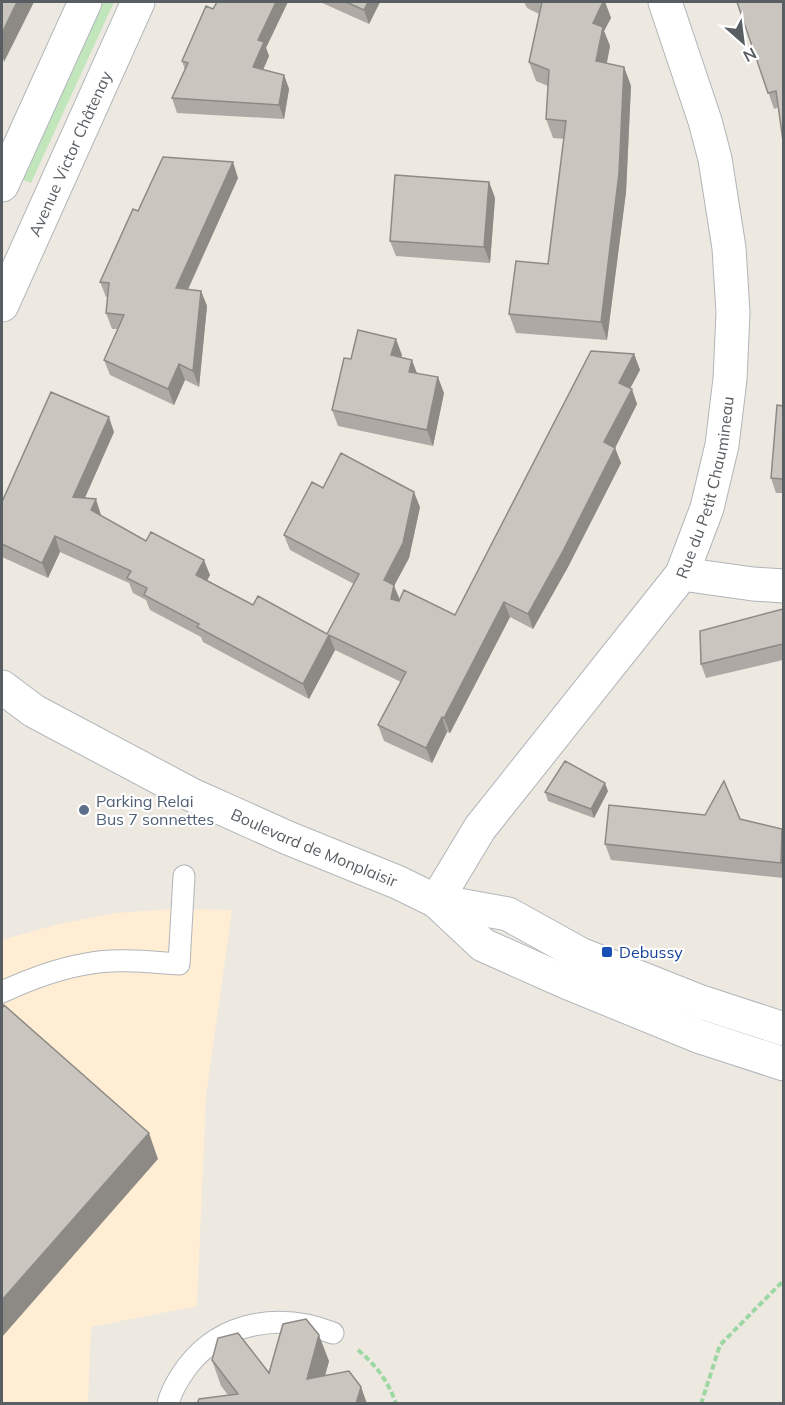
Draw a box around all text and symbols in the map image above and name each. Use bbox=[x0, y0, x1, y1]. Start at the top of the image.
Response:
north arrow bbox=[713, 12, 773, 72]
text: N bbox=[740, 44, 760, 67]
street label: Avenue Victor Châtenay bbox=[24, 67, 116, 239]
street label: Rue du Petit Chaumineau bbox=[671, 395, 738, 581]
place label: Parking Relai Bus 7 sonnettes bbox=[96, 791, 214, 829]
marker: Parking Relai Bus 7 sonnettes bbox=[77, 803, 91, 817]
street label: Boulevard de Monplaisir bbox=[228, 804, 400, 891]
place label: Debussy bbox=[619, 942, 683, 962]
marker: Debussy bbox=[600, 945, 614, 959]

